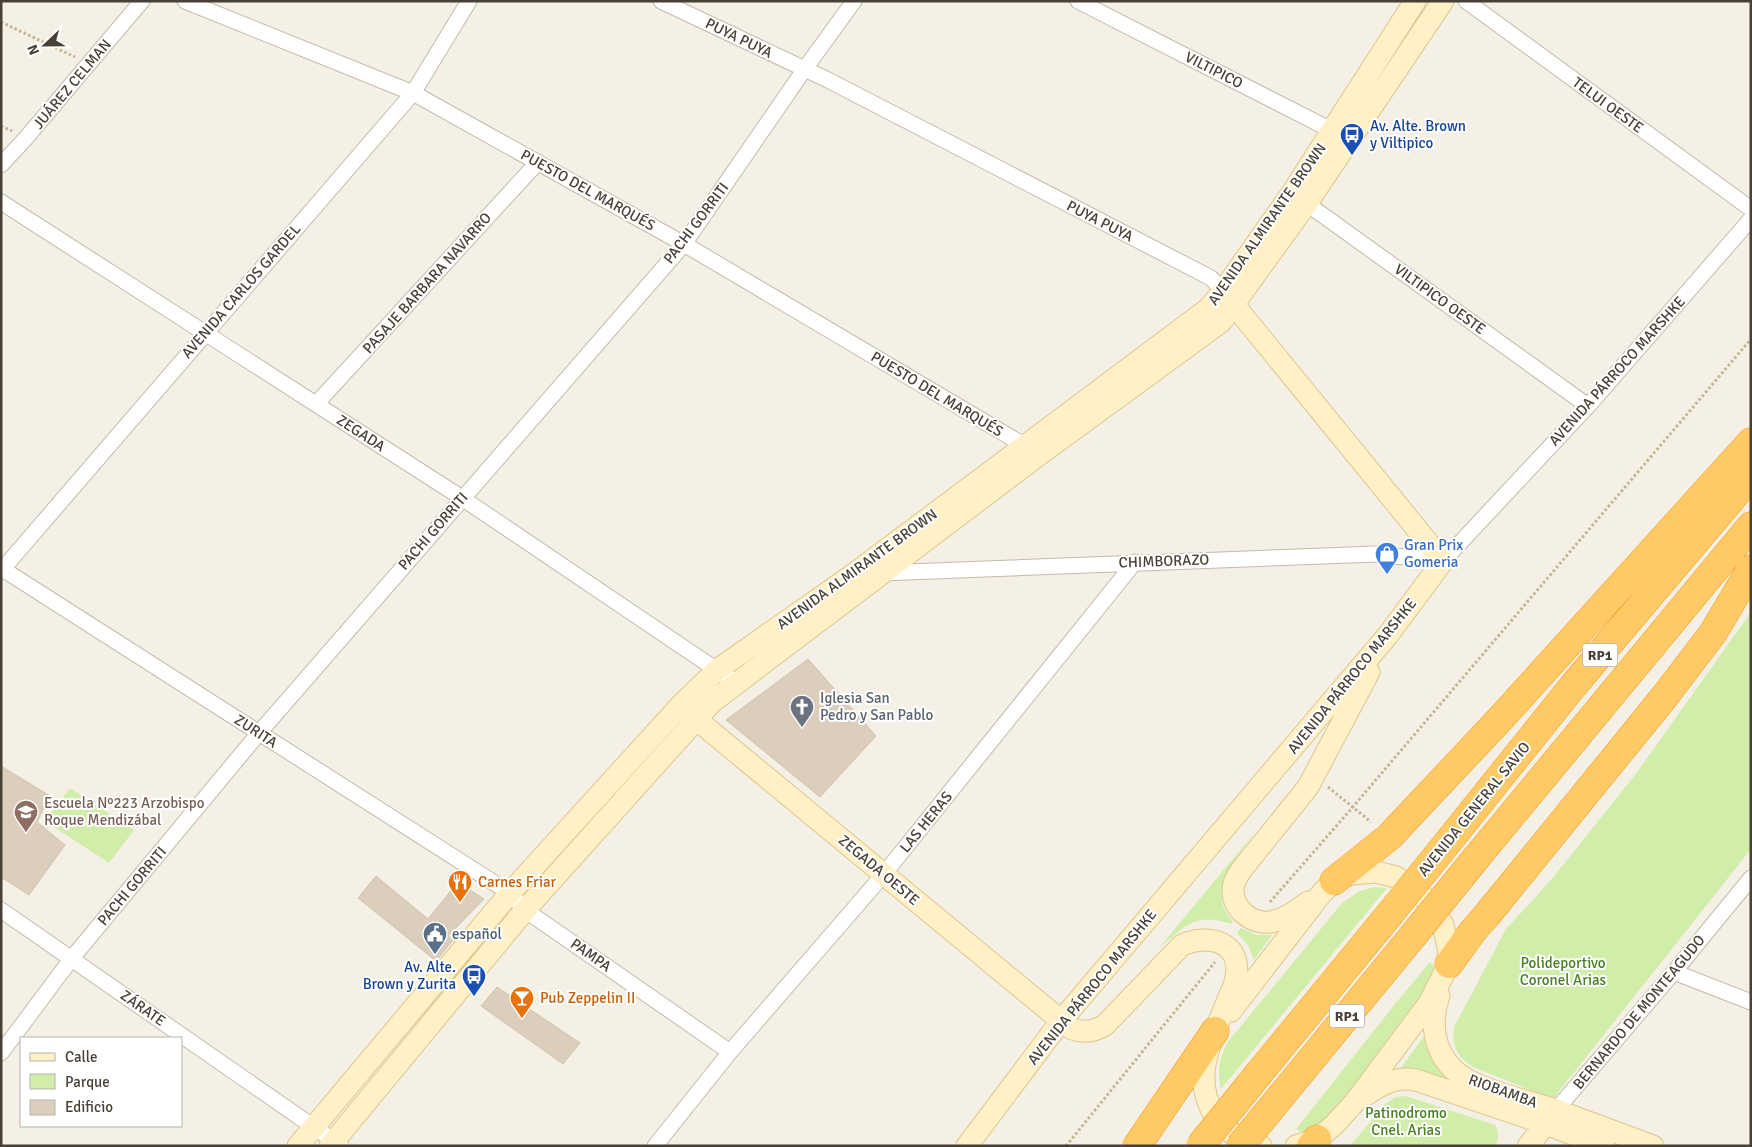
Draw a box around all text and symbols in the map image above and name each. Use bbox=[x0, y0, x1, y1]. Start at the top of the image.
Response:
street label: PUYA PUYA bbox=[703, 14, 775, 62]
north arrow bbox=[20, 20, 70, 70]
street label: JUÁREZ CELMAN bbox=[29, 35, 115, 133]
street label: VILTIPICO bbox=[1182, 48, 1246, 92]
street label: TELUI OESTE bbox=[1569, 73, 1647, 137]
place label: Av. Alte. Brown y Viltipico bbox=[1370, 117, 1466, 152]
bus stop icon: Av. Alte. Brown y Viltipico bbox=[1339, 122, 1365, 156]
street label: AVENIDA ALMIRANTE BROWN bbox=[1204, 140, 1330, 308]
street label: PUESTO DEL MARQUÉS bbox=[518, 145, 659, 234]
street label: PACHI GORRITI bbox=[660, 179, 732, 267]
street label: PUYA PUYA bbox=[1064, 197, 1136, 245]
street label: PASAJE BARBARA NAVARRO bbox=[359, 209, 495, 357]
street label: AVENIDA CARLOS GARDEL bbox=[178, 220, 304, 362]
street label: VILTIPICO OESTE bbox=[1391, 260, 1489, 338]
street label: AVENIDA PÁRROCO MARSHKE bbox=[1544, 292, 1689, 449]
street label: PUESTO DEL MARQUÉS bbox=[868, 347, 1007, 441]
street label: ZEGADA bbox=[333, 411, 389, 455]
street label: PACHI GORRITI bbox=[394, 488, 472, 574]
street label: AVENIDA ALMIRANTE BROWN bbox=[773, 505, 941, 633]
place label: Gran Prix Gomeria bbox=[1404, 536, 1463, 571]
shop icon: Gran Prix Gomeria bbox=[1374, 541, 1400, 575]
street label: CHIMBORAZO bbox=[1118, 550, 1210, 572]
street label: AVENIDA PÁRROCO MARSHKE bbox=[1283, 594, 1420, 757]
road number: RP1 bbox=[1582, 644, 1618, 666]
place label: Iglesia San Pedro y San Pablo bbox=[820, 689, 934, 724]
church icon: Iglesia San Pedro y San Pablo bbox=[789, 694, 815, 728]
street label: ZURITA bbox=[231, 711, 281, 751]
street label: AVENIDA GENERAL SAVIO bbox=[1414, 738, 1534, 880]
street label: LAS HERAS bbox=[896, 788, 956, 856]
place label: Escuela Nº223 Arzobispo Roque Mendizábal bbox=[44, 794, 205, 829]
school or university icon: Escuela Nº223 Arzobispo Roque Mendizábal bbox=[13, 799, 39, 833]
street label: ZEGADA OESTE bbox=[835, 831, 923, 909]
street label: PACHI GORRITI bbox=[94, 843, 170, 929]
restaurant icon: Carnes Friar bbox=[447, 869, 473, 903]
place label: Carnes Friar bbox=[478, 873, 557, 891]
street label: AVENIDA PÁRROCO MARSHKE bbox=[1023, 905, 1160, 1068]
public building icon: español bbox=[422, 921, 448, 955]
place label: español bbox=[452, 925, 502, 943]
street label: BERNARDO DE MONTEAGUDO bbox=[1569, 931, 1709, 1093]
street label: PAMPA bbox=[567, 935, 615, 975]
park label: Polideportivo Coronel Arias bbox=[1520, 954, 1607, 989]
place label: Av. Alte. Brown y Zurita bbox=[363, 958, 456, 993]
bus stop icon: Av. Alte. Brown y Zurita bbox=[461, 963, 487, 997]
street label: ZÁRATE bbox=[117, 985, 170, 1030]
bar icon: Pub Zeppelin II bbox=[509, 985, 535, 1019]
place label: Pub Zeppelin II bbox=[540, 989, 635, 1007]
road number: RP1 bbox=[1330, 1004, 1364, 1028]
legend bbox=[20, 1037, 182, 1127]
text: Calle bbox=[65, 1048, 98, 1066]
street label: RIOBAMBA bbox=[1466, 1070, 1540, 1112]
text: Parque bbox=[65, 1073, 110, 1091]
text: Edificio bbox=[65, 1098, 113, 1116]
park label: Patinodromo Cnel. Arias bbox=[1365, 1104, 1447, 1139]

